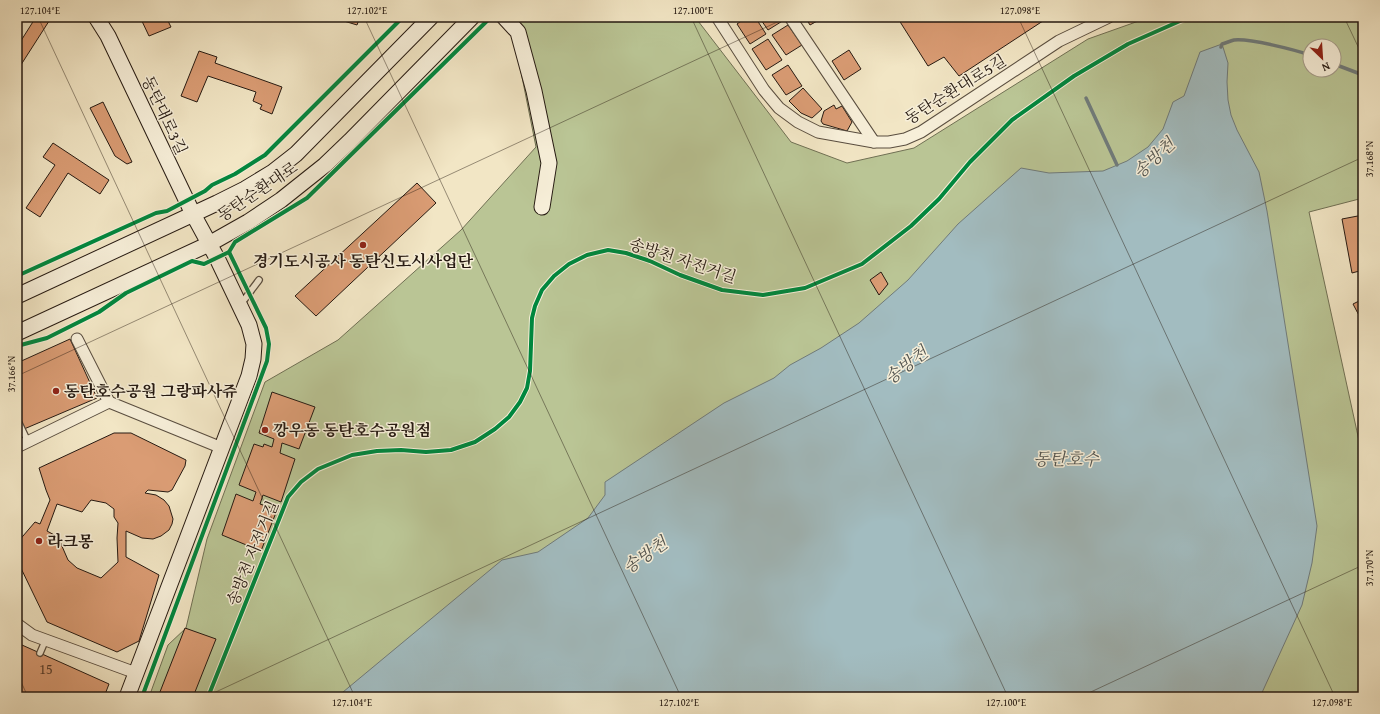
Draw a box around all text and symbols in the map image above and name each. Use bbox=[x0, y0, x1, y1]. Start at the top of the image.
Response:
text: 127.104°E bbox=[20, 3, 60, 18]
text: 127.102°E bbox=[347, 3, 387, 18]
text: 127.100°E bbox=[673, 3, 713, 18]
text: 127.098°E bbox=[1000, 3, 1040, 18]
north arrow bbox=[1302, 38, 1342, 78]
street label: 동탄순환대로5길 bbox=[899, 48, 1011, 130]
text: N bbox=[1319, 58, 1333, 76]
street label: 동탄대로3길 bbox=[136, 71, 194, 159]
water label: 송방천 bbox=[1127, 131, 1181, 184]
text: 37.168°N bbox=[1362, 140, 1377, 177]
street label: 동탄순환대로 bbox=[212, 155, 303, 227]
street label: 송방천 자전거길 bbox=[626, 231, 740, 289]
marker: 경기도시공사 동탄신도시사업단 bbox=[358, 240, 368, 250]
place label: 경기도시공사 동탄신도시사업단 bbox=[253, 249, 473, 273]
water label: 송방천 bbox=[879, 339, 934, 390]
text: 37.166°N bbox=[4, 355, 19, 392]
place label: 동탄호수공원 그랑파사쥬 bbox=[64, 379, 238, 403]
marker: 동탄호수공원 그랑파사쥬 bbox=[51, 386, 61, 396]
place label: 깡우동 동탄호수공원점 bbox=[273, 418, 431, 442]
marker: 깡우동 동탄호수공원점 bbox=[260, 425, 270, 435]
water label: 동탄호수 bbox=[1033, 446, 1100, 471]
street label: 송방천 자전거길 bbox=[220, 497, 284, 609]
place label: 라크몽 bbox=[47, 529, 94, 553]
water label: 송방천 bbox=[617, 529, 673, 579]
marker: 라크몽 bbox=[34, 536, 44, 546]
text: 37.170°N bbox=[1362, 549, 1377, 586]
house number: 15 bbox=[39, 659, 53, 679]
text: 127.104°E bbox=[332, 695, 372, 710]
text: 127.102°E bbox=[659, 695, 699, 710]
text: 127.100°E bbox=[986, 695, 1026, 710]
text: 127.098°E bbox=[1312, 695, 1352, 710]

